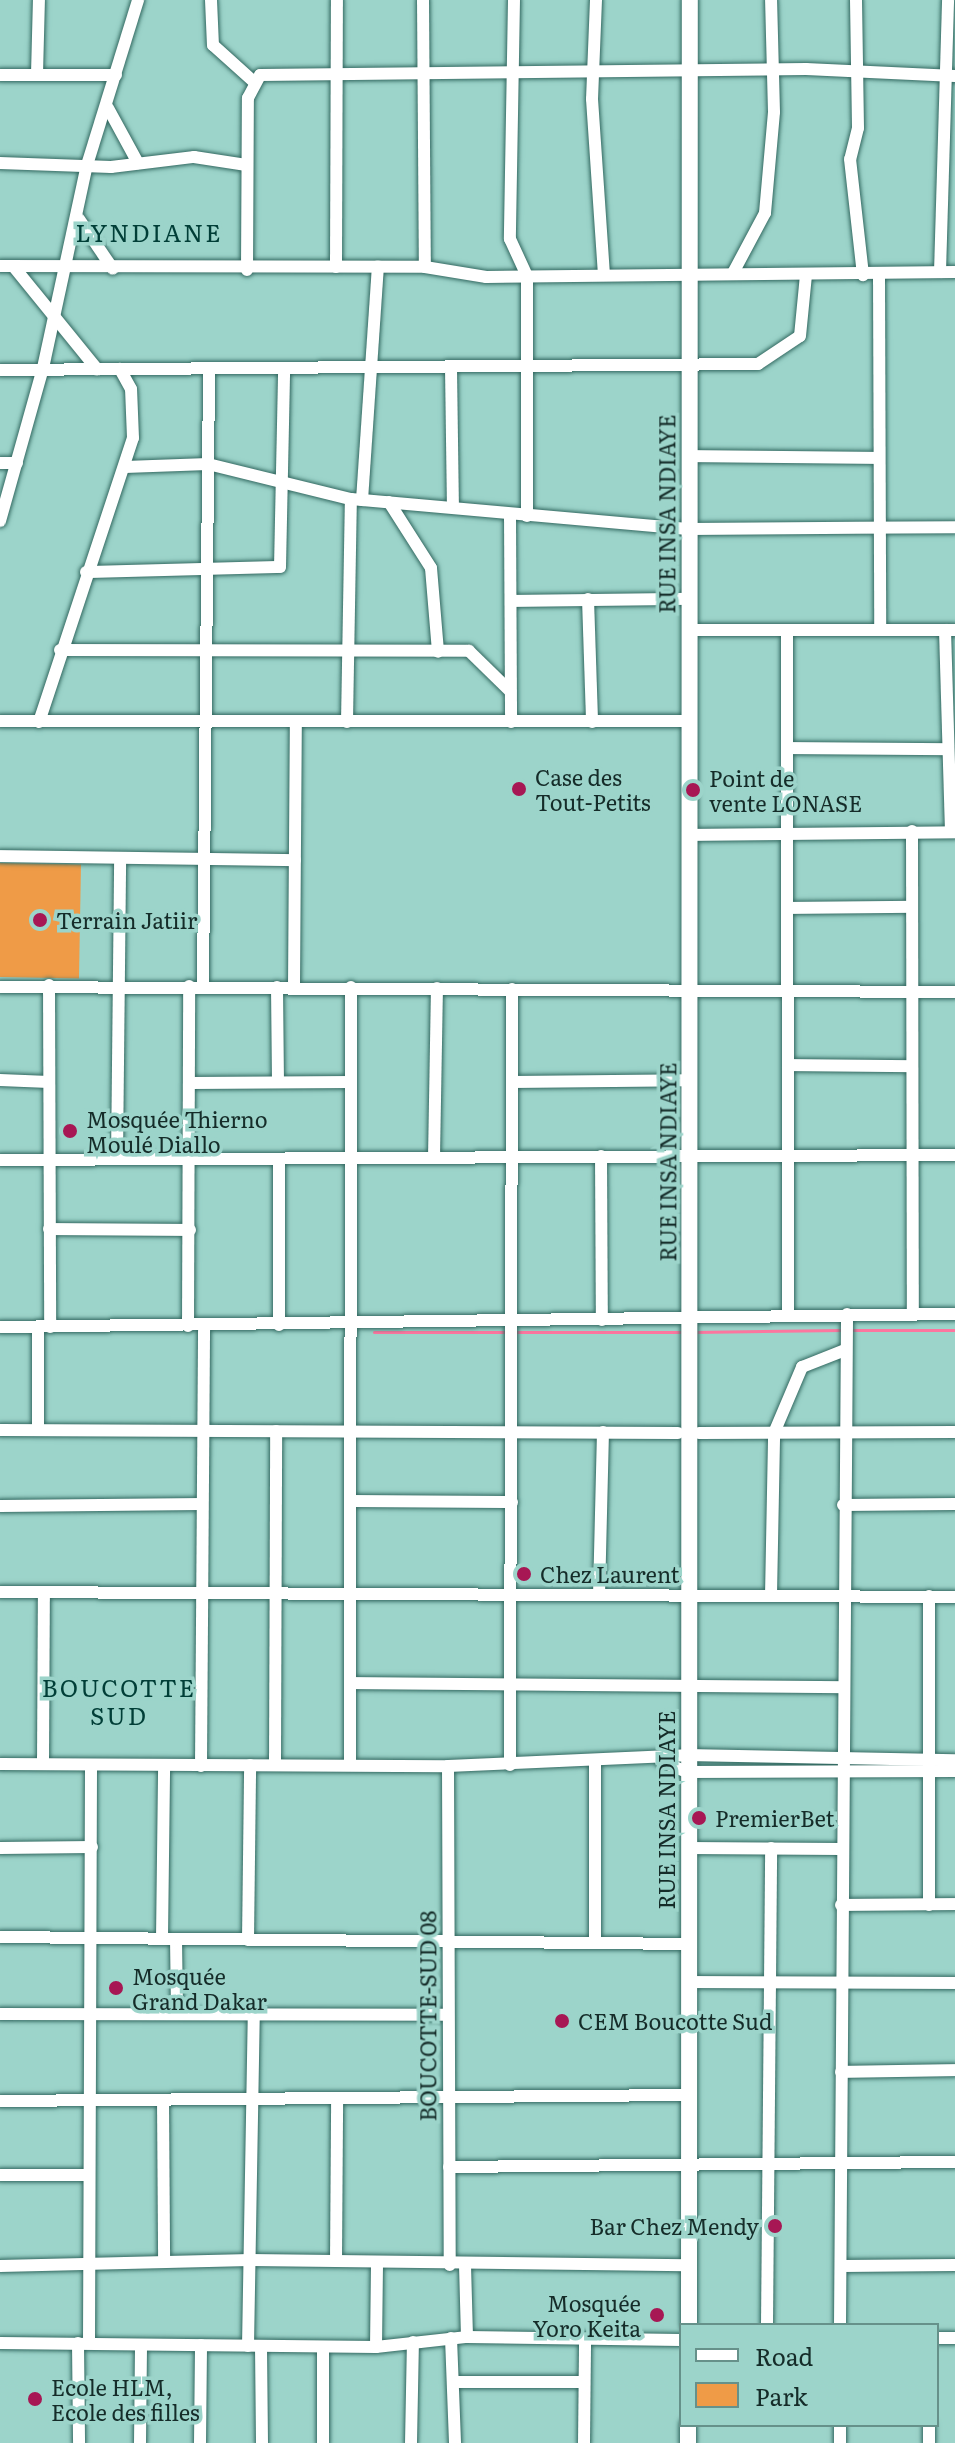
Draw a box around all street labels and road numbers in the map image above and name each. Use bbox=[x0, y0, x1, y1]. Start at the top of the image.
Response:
street label: RUE INSA NDIAYE bbox=[653, 414, 679, 614]
street label: RUE INSA NDIAYE bbox=[654, 1062, 680, 1262]
street label: RUE INSA NDIAYE bbox=[653, 1710, 679, 1910]
street label: BOUCOTTE-SUD 08 bbox=[414, 1911, 440, 2121]

